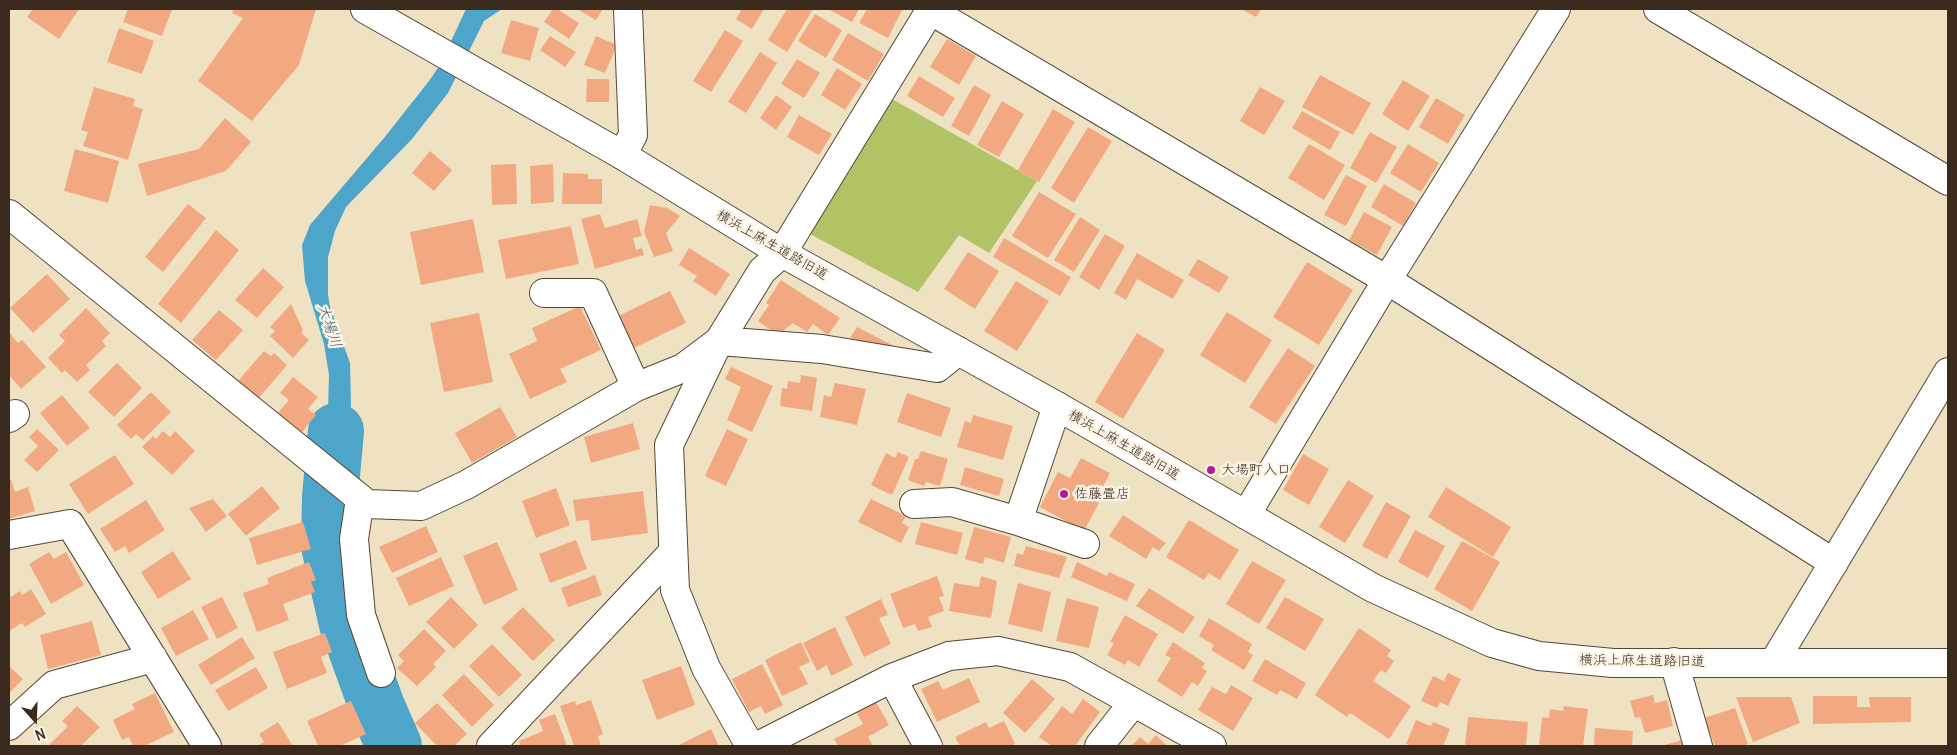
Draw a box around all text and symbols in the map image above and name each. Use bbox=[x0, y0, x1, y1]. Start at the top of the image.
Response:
street label: 横浜上麻生道路旧道 bbox=[713, 206, 831, 284]
water label: 大場川 bbox=[313, 302, 345, 350]
street label: 横浜上麻生道路旧道 bbox=[1065, 406, 1183, 484]
place label: 大場町入口 bbox=[1221, 462, 1291, 478]
marker: 大場町入口 bbox=[1205, 464, 1217, 476]
place label: 佐藤畳店 bbox=[1074, 486, 1130, 502]
marker: 佐藤畳店 bbox=[1058, 488, 1070, 500]
street label: 横浜上麻生道路旧道 bbox=[1579, 652, 1705, 670]
north arrow bbox=[10, 695, 60, 745]
text: N bbox=[33, 724, 48, 744]

